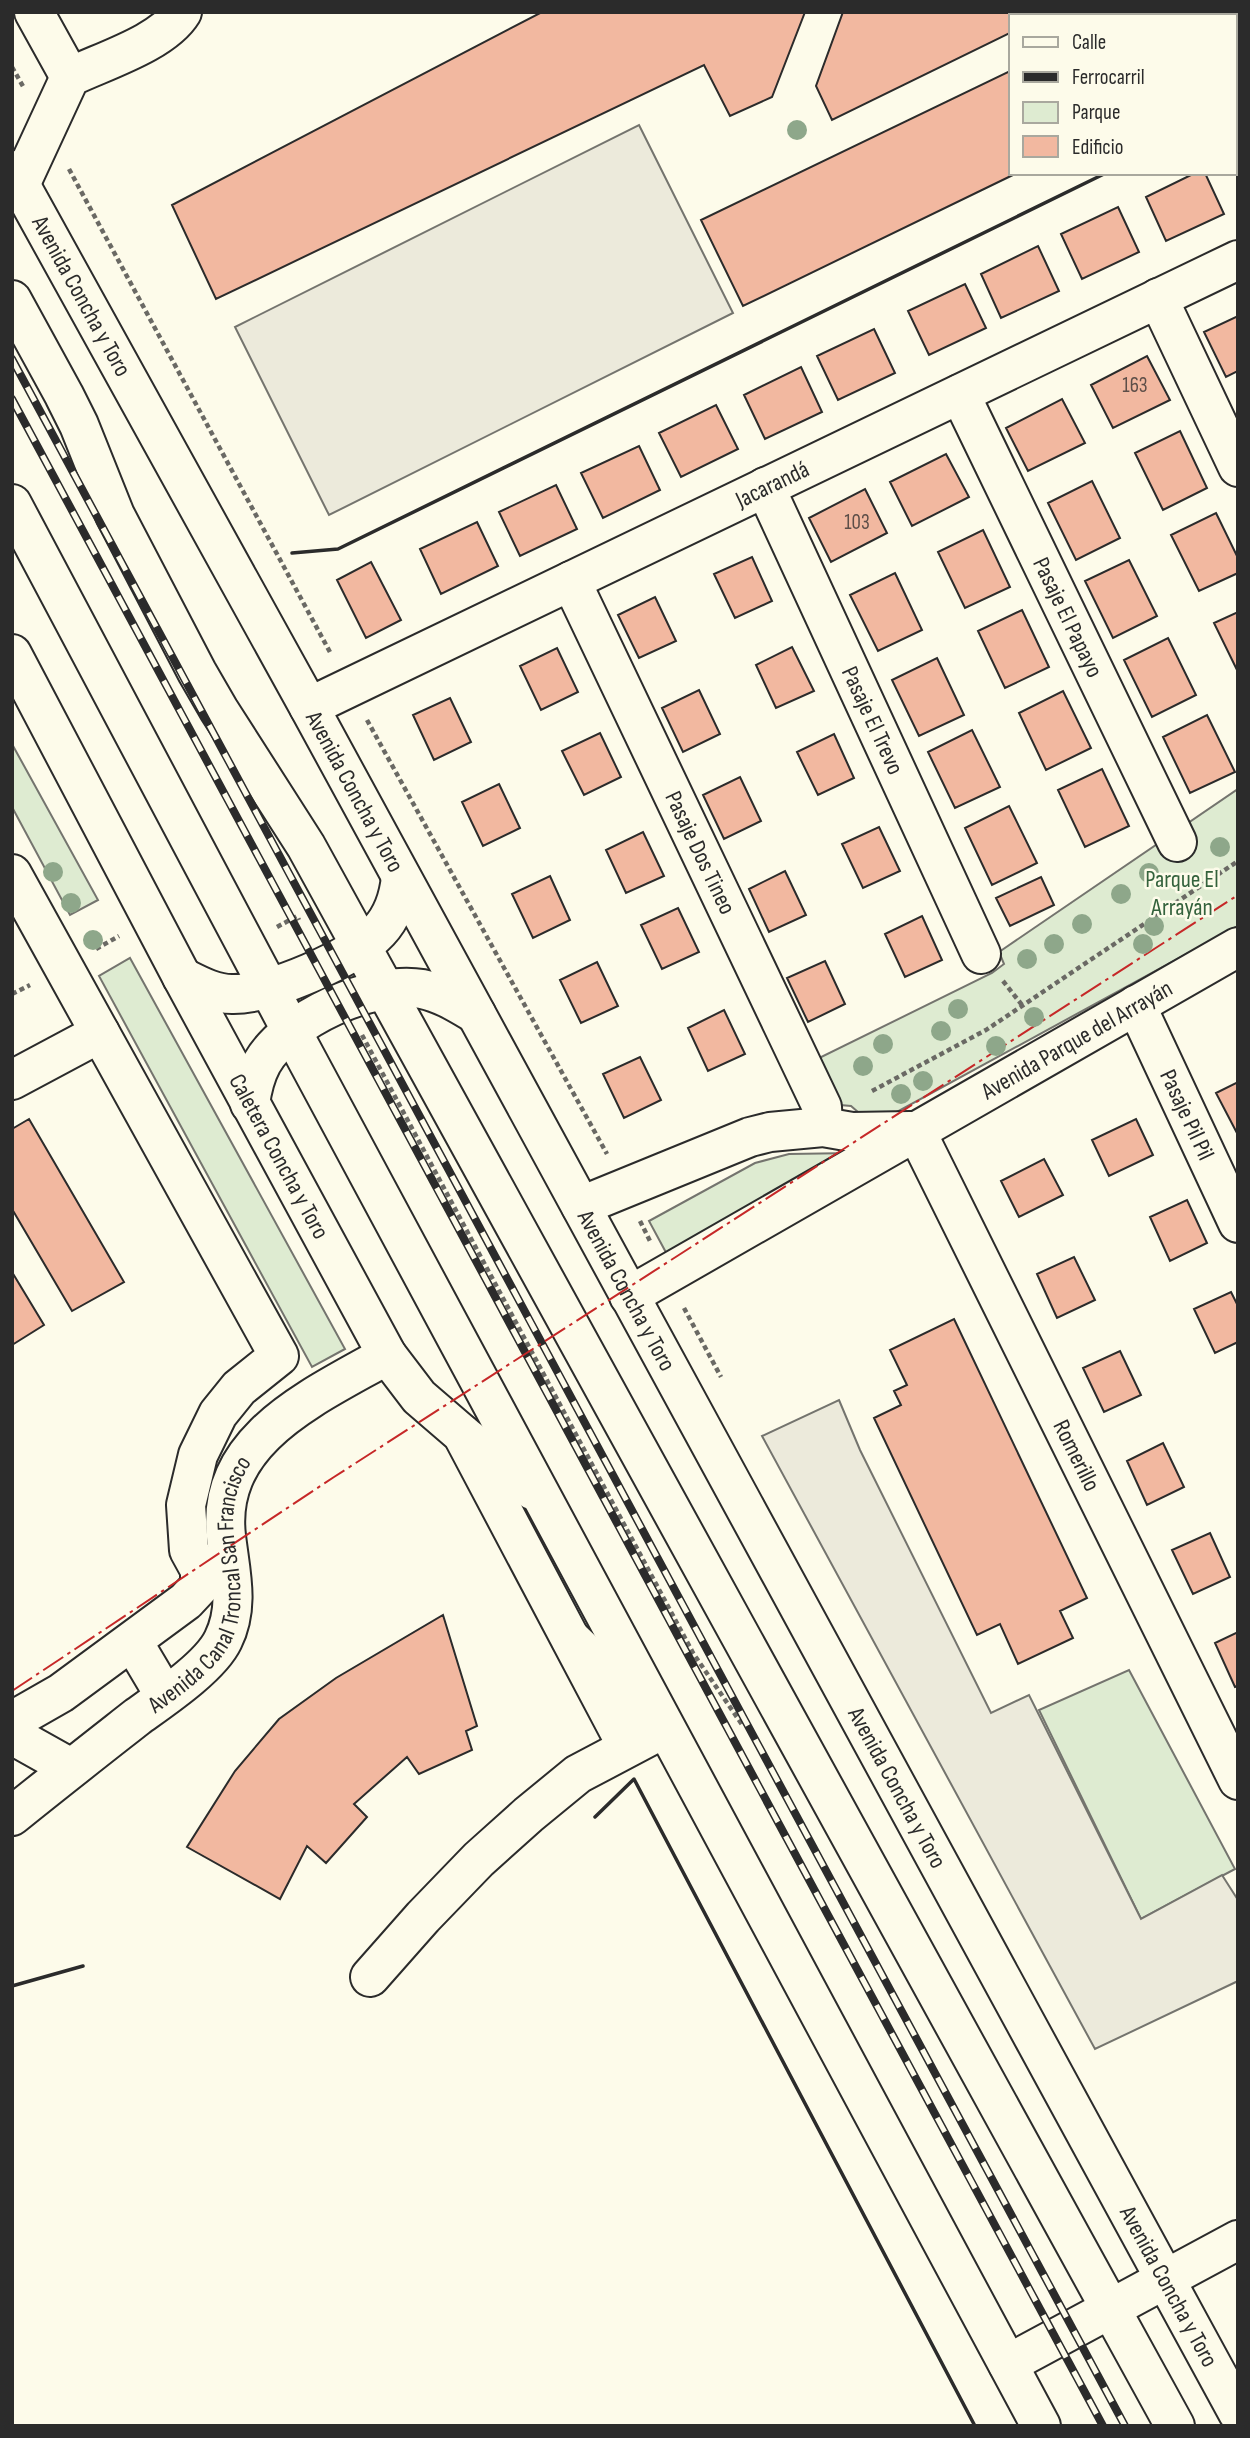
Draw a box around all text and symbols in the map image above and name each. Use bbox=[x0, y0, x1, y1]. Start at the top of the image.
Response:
legend bbox=[1009, 14, 1236, 175]
text: Calle bbox=[1072, 30, 1106, 55]
text: Ferrocarril bbox=[1072, 65, 1145, 90]
text: Parque bbox=[1072, 100, 1120, 125]
text: Edificio bbox=[1072, 135, 1123, 160]
street label: Avenida Concha y Toro bbox=[25, 210, 138, 381]
house number: 163 bbox=[1122, 373, 1148, 398]
street label: Jacarandá bbox=[730, 454, 814, 515]
house number: 103 bbox=[844, 510, 870, 535]
street label: Pasaje El Papayo bbox=[1027, 552, 1109, 682]
street label: Pasaje El Trevo bbox=[835, 662, 910, 779]
street label: Avenida Concha y Toro bbox=[299, 705, 411, 877]
street label: Pasaje Dos Tineo bbox=[659, 786, 742, 919]
park label: Parque El Arrayán bbox=[1145, 865, 1219, 922]
street label: Avenida Parque del Arrayán bbox=[975, 973, 1177, 1106]
street label: Pasaje Pil Pil bbox=[1154, 1065, 1221, 1165]
street label: Caletera Concha y Toro bbox=[223, 1069, 336, 1244]
street label: Avenida Concha y Toro bbox=[571, 1204, 682, 1376]
street label: Romerillo bbox=[1047, 1415, 1107, 1496]
street label: Avenida Canal Troncal San Francisco bbox=[141, 1450, 257, 1720]
street label: Avenida Concha y Toro bbox=[841, 1701, 953, 1873]
street label: Avenida Concha y Toro bbox=[1113, 2200, 1225, 2372]

